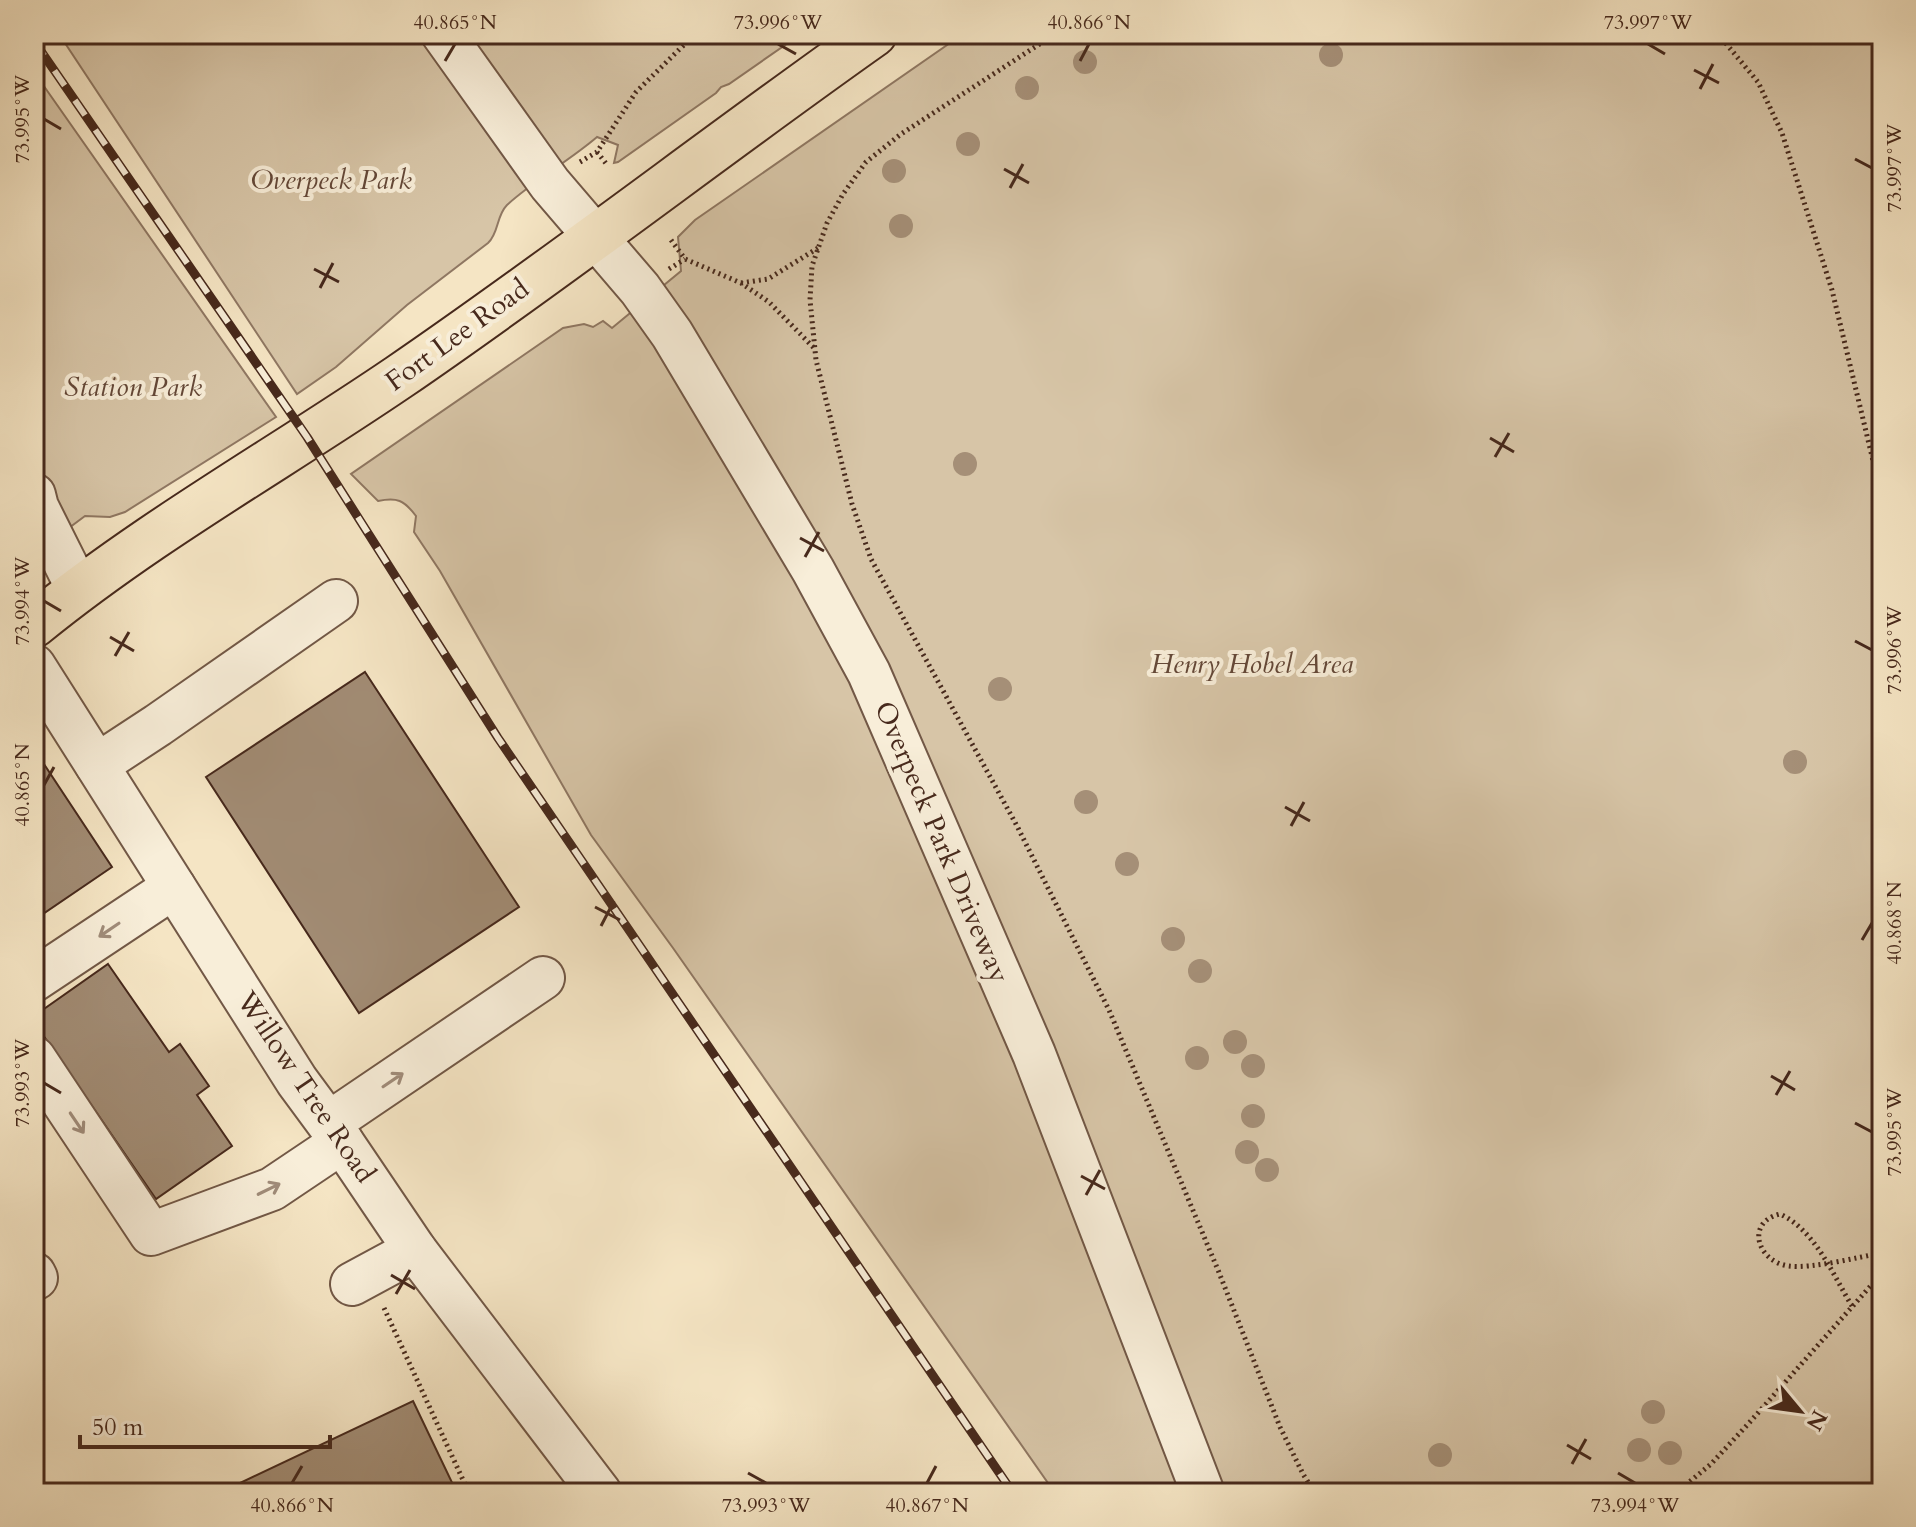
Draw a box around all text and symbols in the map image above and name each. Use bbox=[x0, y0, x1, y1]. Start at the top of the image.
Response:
text: 40.865°N bbox=[413, 9, 497, 36]
text: 73.996°W bbox=[734, 9, 823, 36]
text: 40.866°N bbox=[1047, 9, 1131, 36]
text: 73.997°W bbox=[1604, 9, 1693, 36]
text: 73.995°W bbox=[9, 74, 36, 163]
text: 73.997°W bbox=[1881, 123, 1908, 212]
park label: Overpeck Park bbox=[250, 161, 412, 199]
street label: Fort Lee Road bbox=[377, 270, 537, 400]
park label: Station Park bbox=[64, 368, 202, 406]
text: 73.994°W bbox=[9, 556, 36, 645]
text: 73.996°W bbox=[1881, 605, 1908, 694]
park label: Henry Hobel Area bbox=[1150, 645, 1354, 683]
street label: Overpeck Park Driveway bbox=[865, 695, 1019, 989]
text: 40.865°N bbox=[9, 743, 36, 827]
text: 40.868°N bbox=[1881, 881, 1908, 965]
one-way arrow bbox=[99, 922, 121, 938]
street label: Willow Tree Road bbox=[227, 983, 384, 1190]
text: 73.993°W bbox=[9, 1038, 36, 1127]
one-way arrow bbox=[382, 1072, 404, 1088]
text: 73.995°W bbox=[1881, 1087, 1908, 1176]
one-way arrow bbox=[69, 1111, 85, 1134]
one-way arrow bbox=[256, 1181, 280, 1196]
north arrow bbox=[1760, 1371, 1840, 1451]
scale bar bbox=[80, 1399, 330, 1449]
text: N bbox=[1799, 1405, 1834, 1436]
text: 50 m bbox=[92, 1411, 144, 1444]
text: 40.866°N bbox=[250, 1492, 334, 1519]
text: 73.993°W bbox=[722, 1492, 811, 1519]
text: 40.867°N bbox=[885, 1492, 969, 1519]
text: 73.994°W bbox=[1591, 1492, 1680, 1519]

